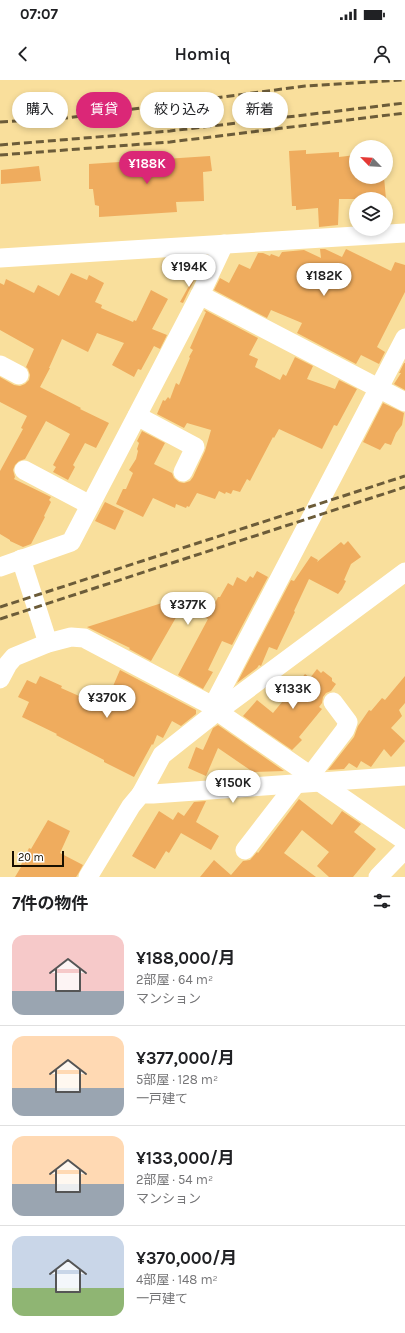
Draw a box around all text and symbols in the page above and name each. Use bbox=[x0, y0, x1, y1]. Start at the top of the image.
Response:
text: 07:07 bbox=[20, 5, 58, 23]
icon: back bbox=[12, 43, 34, 65]
text: Homiq bbox=[174, 43, 231, 65]
icon: person bbox=[371, 43, 393, 65]
chip: 購入 bbox=[12, 92, 68, 128]
chip: 賃貸 bbox=[76, 92, 132, 128]
chip: 絞り込み bbox=[140, 92, 224, 128]
chip: 新着 bbox=[232, 92, 288, 128]
north arrow bbox=[349, 140, 393, 184]
map controls bbox=[349, 140, 393, 236]
pin: ¥188K bbox=[119, 151, 175, 185]
text: ¥188K bbox=[128, 156, 166, 171]
button: layers bbox=[349, 192, 393, 236]
pin: ¥194K bbox=[161, 254, 217, 288]
text: ¥194K bbox=[171, 259, 207, 274]
pin: ¥182K bbox=[296, 263, 352, 297]
text: ¥182K bbox=[305, 268, 343, 283]
pin: ¥377K bbox=[160, 592, 216, 626]
text: ¥377K bbox=[169, 597, 207, 612]
pin: ¥133K bbox=[265, 676, 321, 710]
text: ¥133K bbox=[275, 681, 311, 696]
pin: ¥370K bbox=[79, 685, 135, 719]
text: ¥370K bbox=[88, 690, 126, 705]
pin: ¥150K bbox=[205, 770, 261, 804]
text: ¥150K bbox=[215, 775, 251, 790]
scale bar bbox=[12, 849, 64, 868]
text: 20 m bbox=[18, 851, 44, 864]
icon: filters bbox=[371, 890, 393, 912]
text: 7件の物件 bbox=[12, 893, 88, 913]
text: ¥188,000/月 bbox=[136, 948, 236, 968]
icon: home bbox=[44, 951, 92, 999]
text: 2部屋 · 64 m² bbox=[136, 972, 213, 987]
text: マンション bbox=[136, 991, 201, 1006]
text: ¥377,000/月 bbox=[136, 1048, 235, 1068]
icon: home bbox=[44, 1052, 92, 1100]
text: 5部屋 · 128 m² bbox=[136, 1072, 218, 1087]
text: 一戸建て bbox=[136, 1091, 188, 1106]
text: ¥133,000/月 bbox=[136, 1148, 235, 1168]
icon: home bbox=[44, 1152, 92, 1200]
text: 2部屋 · 54 m² bbox=[136, 1172, 213, 1187]
text: マンション bbox=[136, 1191, 201, 1206]
text: ¥370,000/月 bbox=[136, 1248, 237, 1268]
icon: home bbox=[44, 1252, 92, 1300]
text: 4部屋 · 148 m² bbox=[136, 1272, 218, 1287]
text: 一戸建て bbox=[136, 1291, 188, 1306]

